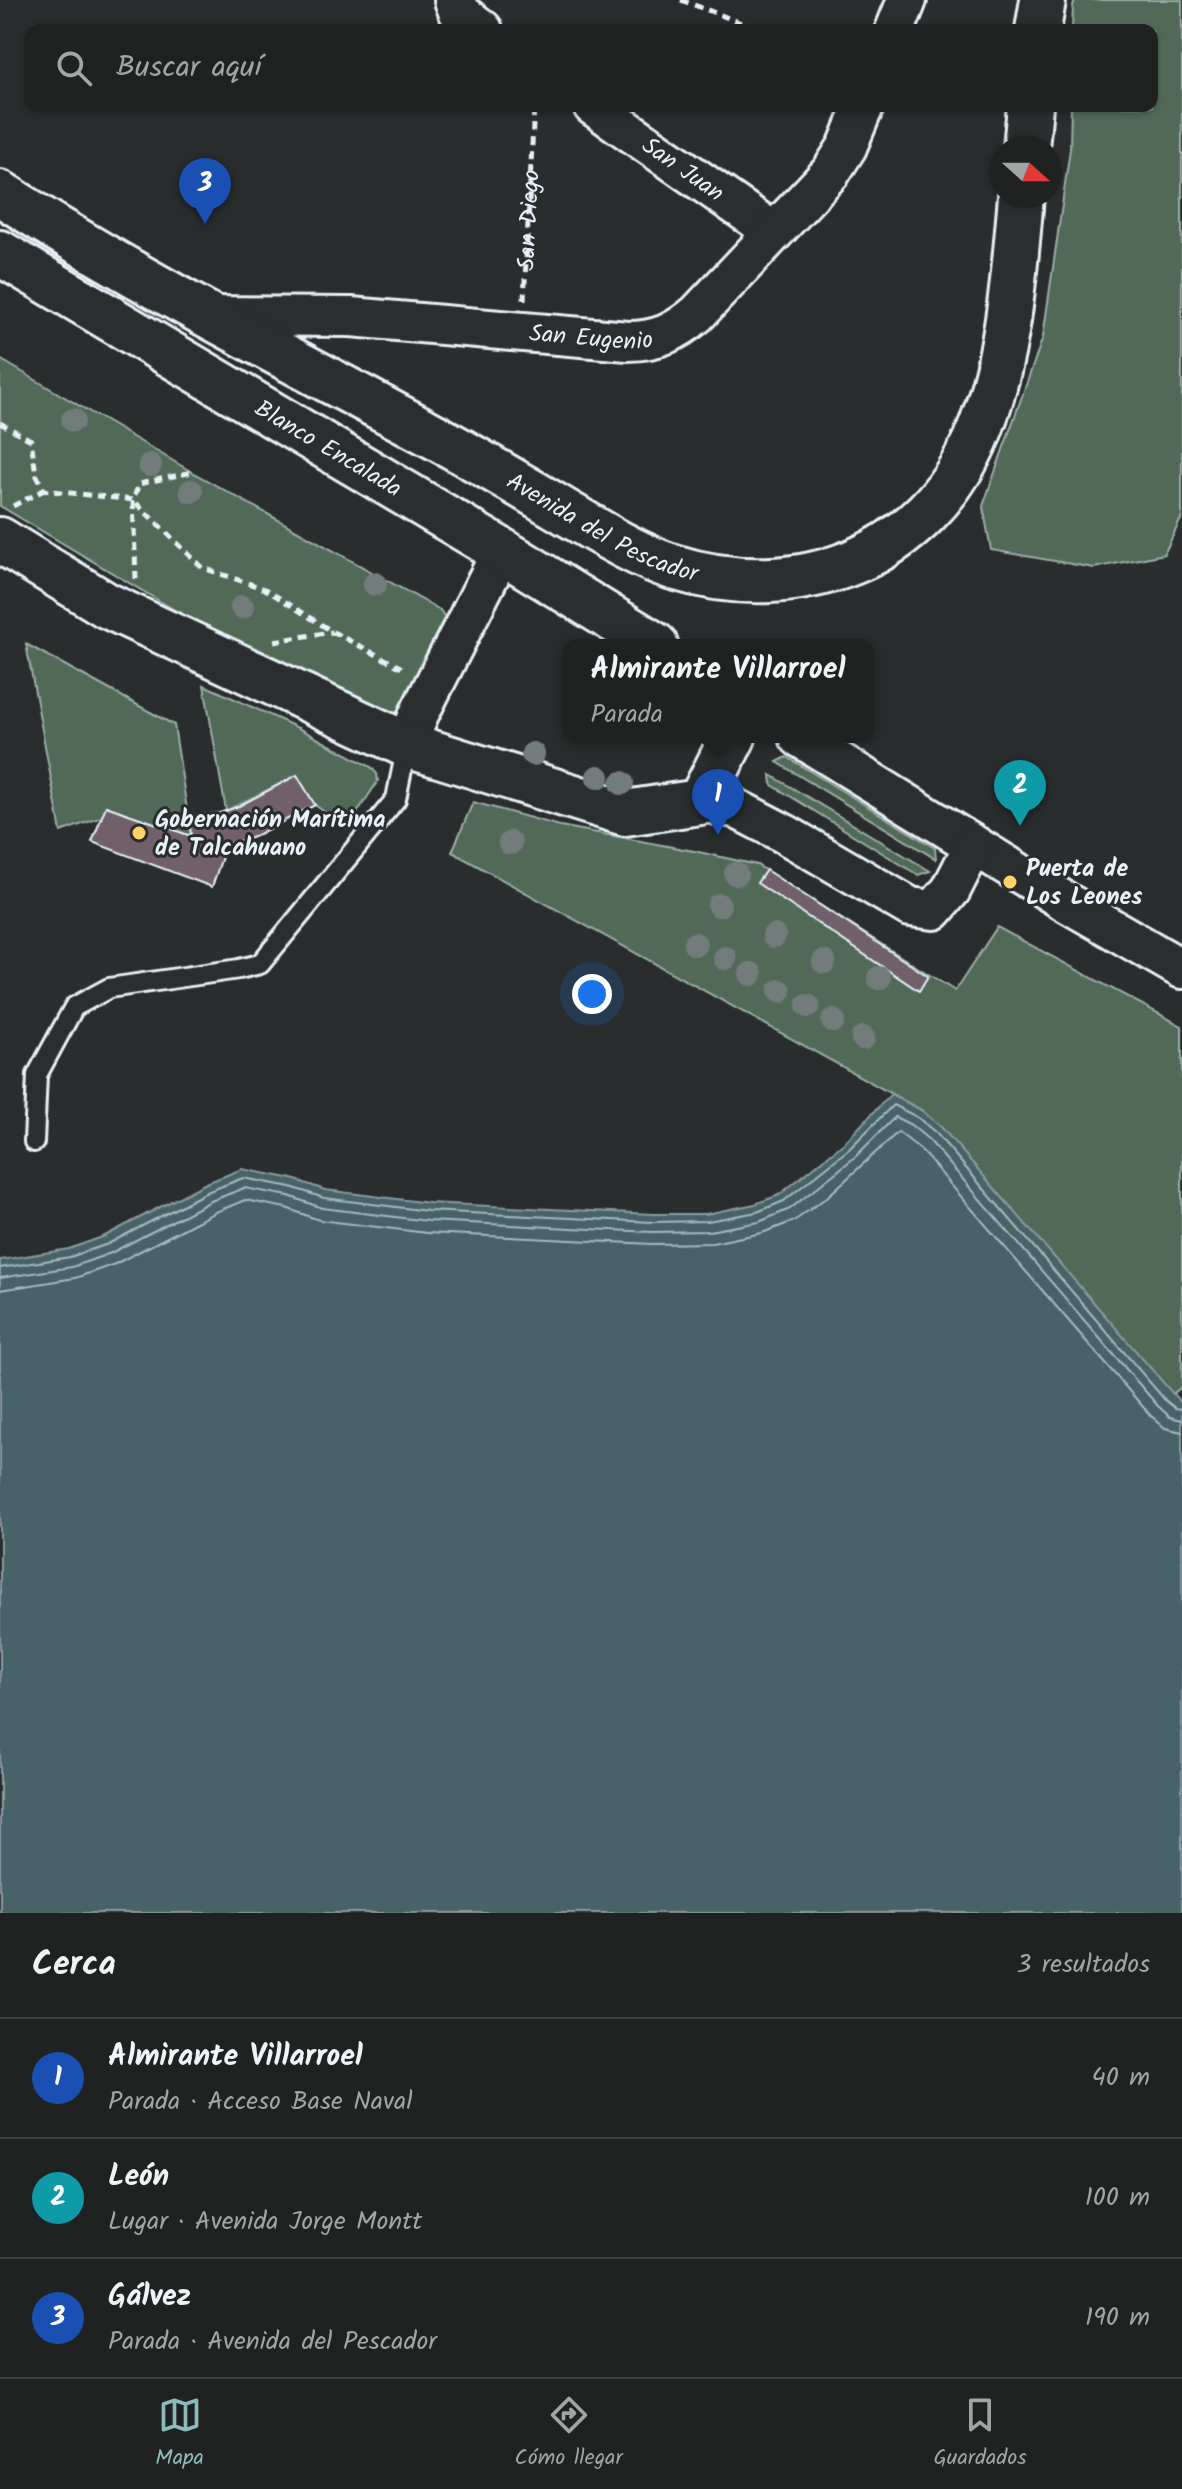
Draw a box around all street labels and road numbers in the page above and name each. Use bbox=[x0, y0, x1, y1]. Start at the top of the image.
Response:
street label: San Juan bbox=[633, 127, 732, 213]
street label: San Diego bbox=[508, 169, 552, 271]
street label: San Eugenio bbox=[528, 315, 656, 362]
street label: Blanco Encalada bbox=[247, 390, 409, 508]
street label: Avenida del Pescador bbox=[498, 463, 704, 595]

